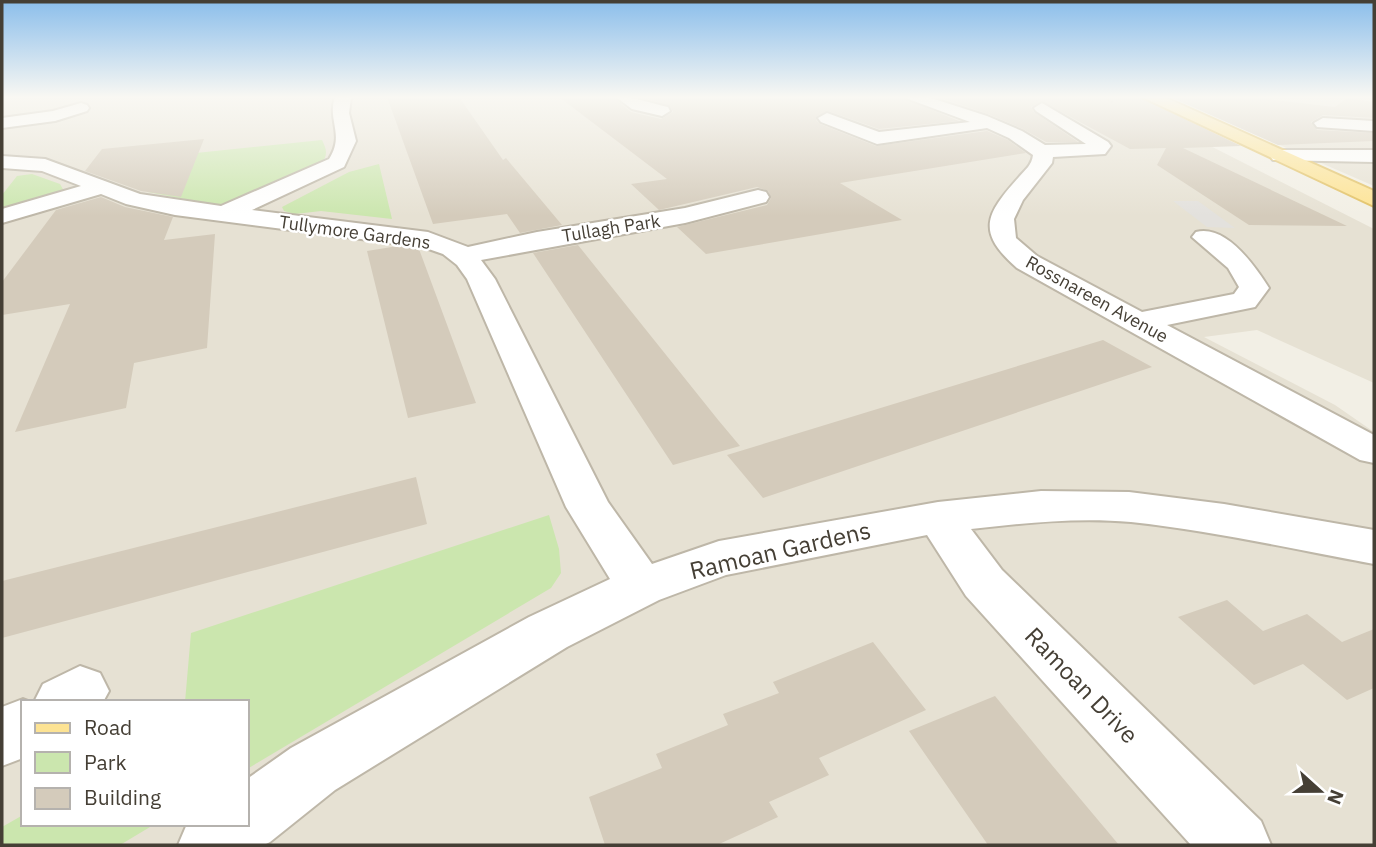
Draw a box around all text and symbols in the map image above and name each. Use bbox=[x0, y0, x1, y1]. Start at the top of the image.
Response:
street label: Tullagh Park bbox=[560, 209, 662, 247]
street label: Tullymore Gardens bbox=[278, 210, 432, 254]
street label: Rossnareen Avenue bbox=[1022, 250, 1172, 348]
street label: Ramoan Gardens bbox=[686, 514, 874, 586]
street label: Ramoan Drive bbox=[1018, 620, 1146, 750]
legend bbox=[21, 700, 248, 826]
text: Road bbox=[84, 713, 132, 741]
text: Park bbox=[84, 748, 127, 776]
north arrow bbox=[1285, 756, 1355, 826]
text: Building bbox=[84, 783, 161, 811]
text: N bbox=[1322, 786, 1350, 808]

